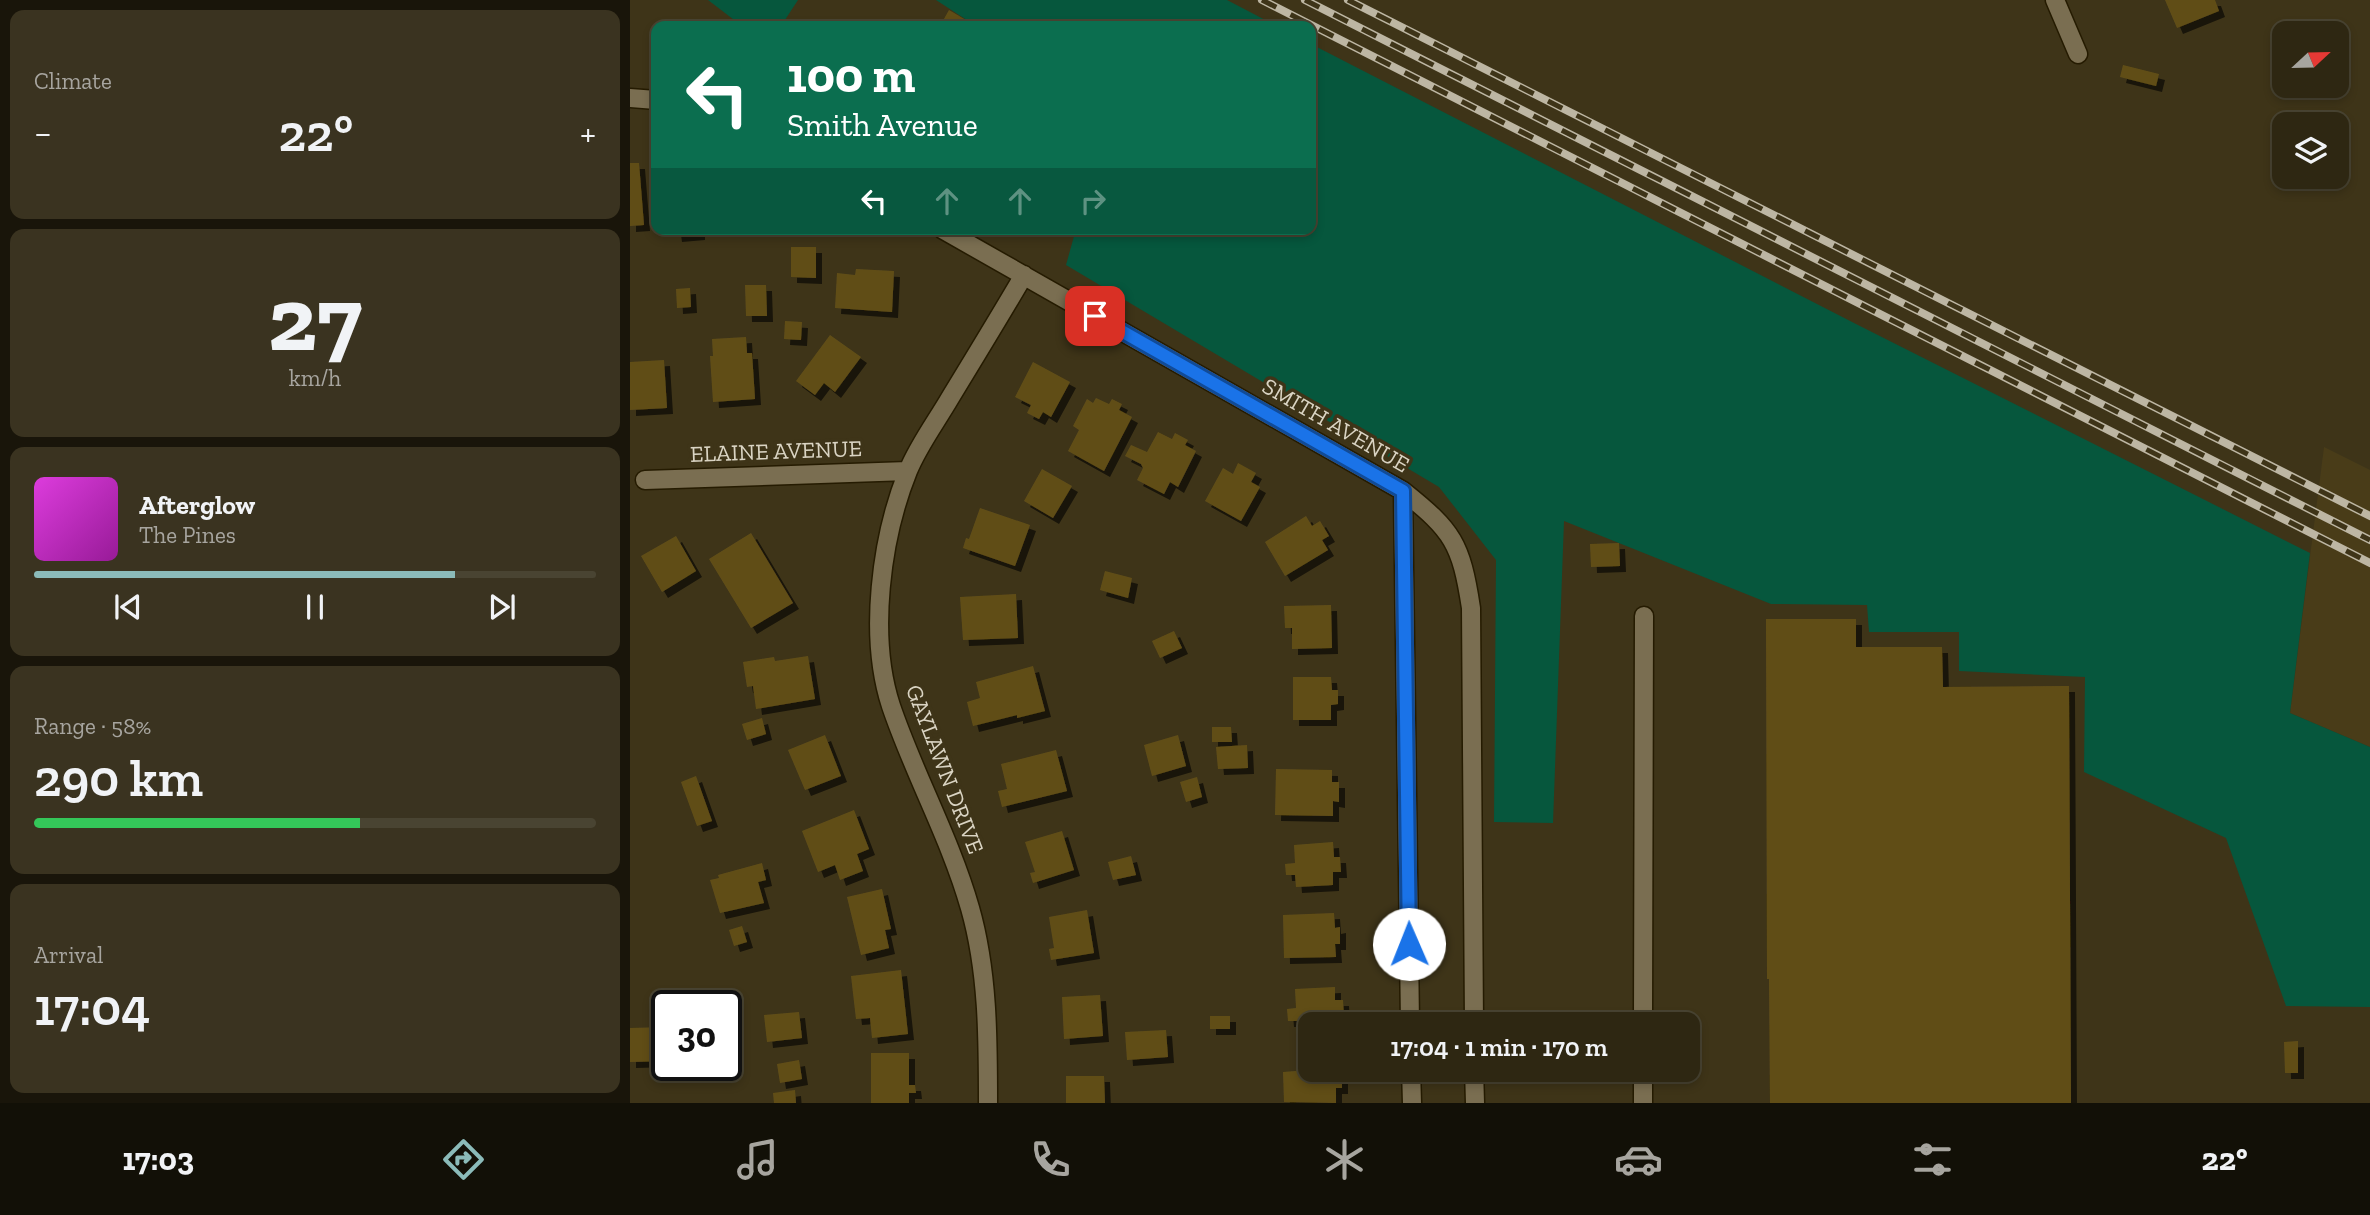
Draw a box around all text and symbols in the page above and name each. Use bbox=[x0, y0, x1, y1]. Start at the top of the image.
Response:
north arrow bbox=[2272, 21, 2348, 98]
map controls bbox=[2272, 21, 2349, 189]
text: 100 m bbox=[787, 46, 915, 105]
icon: left bbox=[672, 49, 763, 140]
text: Climate bbox=[34, 67, 112, 95]
text: 22° bbox=[279, 102, 353, 164]
text: Smith Avenue bbox=[787, 106, 978, 144]
text: − bbox=[34, 110, 52, 156]
text: + bbox=[580, 110, 596, 156]
button: layers bbox=[2272, 112, 2349, 189]
icon: left bbox=[855, 182, 893, 220]
icon: ahead bbox=[928, 182, 966, 220]
icon: ahead bbox=[1001, 182, 1039, 220]
icon: right bbox=[1074, 182, 1112, 220]
text: 27 bbox=[268, 264, 362, 373]
pin bbox=[1065, 286, 1125, 346]
icon: arrive bbox=[1076, 297, 1114, 335]
text: km/h bbox=[289, 364, 341, 392]
street label: SMITH AVENUE bbox=[1258, 372, 1414, 478]
street label: ELAINE AVENUE bbox=[689, 434, 863, 468]
text: Afterglow bbox=[139, 489, 255, 521]
text: The Pines bbox=[139, 521, 236, 549]
icon: previous bbox=[109, 588, 147, 626]
icon: pause bbox=[296, 588, 334, 626]
icon: next bbox=[483, 588, 521, 626]
street label: GAYLAWN DRIVE bbox=[900, 681, 990, 857]
text: Range · 58% bbox=[34, 712, 151, 740]
text: 290 km bbox=[34, 747, 203, 809]
position arrow bbox=[1372, 907, 1446, 981]
text: Arrival bbox=[34, 941, 103, 969]
text: 17:04 bbox=[34, 976, 150, 1038]
speed limit sign: 30 bbox=[651, 990, 742, 1081]
text: 17:04 · 1 min · 170 m bbox=[1390, 1031, 1608, 1063]
icon: directions bbox=[439, 1135, 488, 1184]
icon: music bbox=[733, 1135, 782, 1184]
icon: phone bbox=[1026, 1135, 1075, 1184]
icon: climate bbox=[1320, 1135, 1369, 1184]
icon: car bbox=[1614, 1135, 1663, 1184]
icon: filters bbox=[1908, 1135, 1957, 1184]
text: 17:03 bbox=[122, 1140, 194, 1178]
text: 22° bbox=[2202, 1140, 2248, 1178]

